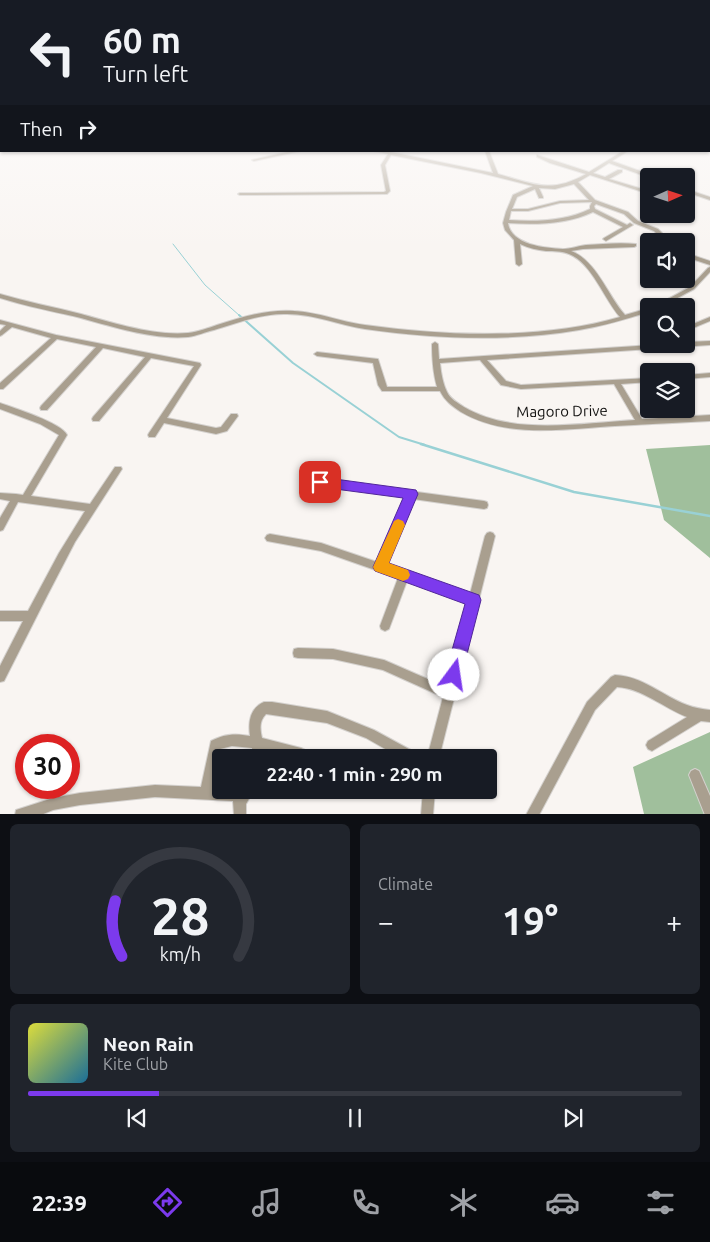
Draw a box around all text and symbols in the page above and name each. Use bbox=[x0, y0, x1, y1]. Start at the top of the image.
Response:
icon: left bbox=[20, 20, 85, 85]
text: 60 m bbox=[103, 20, 181, 60]
text: Turn left bbox=[103, 61, 188, 86]
icon: right bbox=[73, 115, 101, 143]
text: Then bbox=[20, 118, 63, 140]
north arrow bbox=[640, 168, 695, 222]
map controls bbox=[640, 168, 695, 418]
button: sound bbox=[640, 233, 695, 288]
button: search bbox=[640, 298, 695, 353]
button: layers bbox=[640, 363, 695, 418]
street label: Magoro Drive bbox=[516, 402, 608, 420]
pin bbox=[299, 461, 341, 503]
icon: arrive bbox=[306, 468, 334, 496]
position arrow bbox=[427, 648, 479, 700]
speed limit sign: 30 bbox=[15, 734, 80, 799]
text: 22:40 · 1 min · 290 m bbox=[267, 763, 442, 785]
text: Climate bbox=[378, 875, 433, 893]
text: 28 bbox=[151, 887, 209, 945]
text: 19° bbox=[502, 900, 558, 942]
text: − bbox=[378, 906, 394, 937]
text: + bbox=[666, 906, 682, 937]
text: km/h bbox=[159, 944, 201, 964]
text: Neon Rain bbox=[103, 1033, 194, 1055]
text: Kite Club bbox=[103, 1055, 168, 1073]
icon: previous bbox=[123, 1104, 151, 1132]
icon: pause bbox=[341, 1104, 369, 1132]
icon: next bbox=[559, 1104, 587, 1132]
icon: directions bbox=[150, 1185, 185, 1220]
icon: music bbox=[249, 1185, 284, 1220]
icon: phone bbox=[348, 1185, 383, 1220]
icon: climate bbox=[446, 1185, 481, 1220]
icon: car bbox=[545, 1185, 580, 1220]
icon: filters bbox=[643, 1185, 678, 1220]
text: 22:39 bbox=[32, 1190, 87, 1215]

